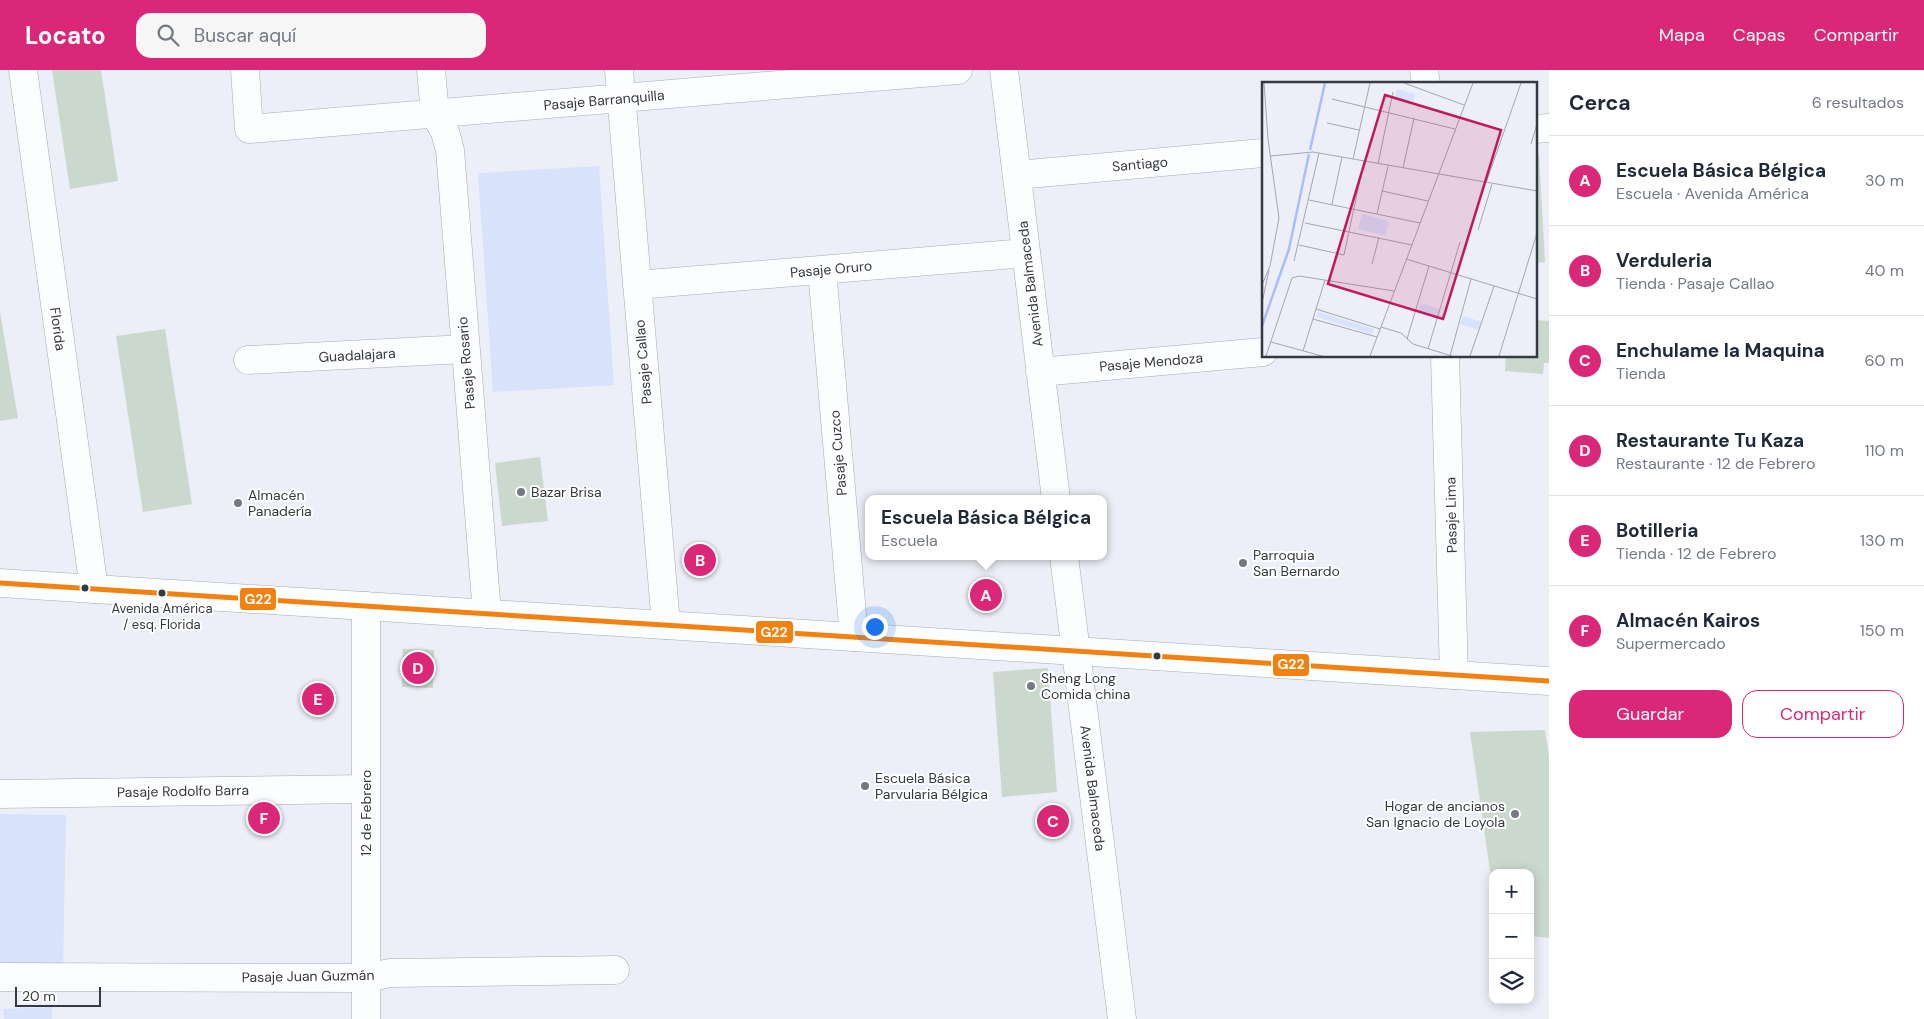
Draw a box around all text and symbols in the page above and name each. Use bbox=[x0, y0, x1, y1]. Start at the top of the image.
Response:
search box bbox=[136, 13, 486, 58]
text: Locato bbox=[25, 20, 106, 51]
icon: search bbox=[154, 21, 182, 49]
text: Buscar aquí bbox=[194, 23, 296, 48]
text: Mapa bbox=[1659, 23, 1705, 47]
text: Capas bbox=[1733, 23, 1786, 47]
text: Compartir bbox=[1814, 23, 1899, 47]
inset map bbox=[1262, 82, 1536, 358]
street label: Pasaje Barranquilla bbox=[543, 86, 665, 114]
text: Cerca bbox=[1569, 89, 1631, 117]
text: 6 resultados bbox=[1812, 92, 1904, 113]
street label: Santiago bbox=[1111, 153, 1169, 175]
text: Escuela Básica Bélgica bbox=[1616, 158, 1826, 183]
text: A bbox=[1579, 170, 1591, 191]
text: 30 m bbox=[1865, 170, 1904, 191]
text: Escuela · Avenida América bbox=[1616, 183, 1809, 204]
street label: Avenida Balmaceda bbox=[1013, 220, 1047, 348]
text: Verduleria bbox=[1616, 248, 1712, 273]
street label: Pasaje Oruro bbox=[789, 256, 873, 282]
text: B bbox=[1580, 260, 1590, 281]
text: 40 m bbox=[1865, 260, 1904, 281]
text: Tienda · Pasaje Callao bbox=[1616, 273, 1775, 294]
street label: Florida bbox=[46, 306, 70, 352]
street label: Pasaje Rosario bbox=[453, 316, 479, 410]
street label: Pasaje Callao bbox=[630, 319, 656, 405]
text: Enchulame la Maquina bbox=[1616, 338, 1825, 363]
street label: Guadalajara bbox=[318, 344, 396, 366]
street label: Pasaje Mendoza bbox=[1098, 349, 1204, 375]
text: C bbox=[1579, 350, 1591, 371]
text: 60 m bbox=[1864, 350, 1904, 371]
text: Tienda bbox=[1616, 363, 1666, 384]
street label: Pasaje Cuzco bbox=[825, 409, 851, 497]
text: Restaurante Tu Kaza bbox=[1616, 428, 1804, 453]
text: D bbox=[1579, 440, 1591, 461]
text: 110 m bbox=[1865, 440, 1904, 461]
text: Restaurante · 12 de Febrero bbox=[1616, 453, 1816, 474]
street label: Pasaje Lima bbox=[1441, 477, 1461, 553]
place label: Bazar Brisa bbox=[531, 483, 602, 501]
place label: Almacén Panadería bbox=[248, 486, 312, 520]
marker: Bazar Brisa bbox=[515, 486, 527, 498]
popup bbox=[865, 495, 1107, 560]
marker: Almacén Panadería bbox=[232, 497, 244, 509]
text: Escuela Básica Bélgica bbox=[881, 505, 1091, 530]
text: Botilleria bbox=[1616, 518, 1698, 543]
text: Escuela bbox=[881, 530, 938, 551]
text: E bbox=[1580, 530, 1590, 551]
text: 130 m bbox=[1860, 530, 1904, 551]
pin: B bbox=[684, 541, 716, 579]
text: Tienda · 12 de Febrero bbox=[1616, 543, 1776, 564]
place label: Parroquia San Bernardo bbox=[1253, 546, 1340, 580]
marker: Parroquia San Bernardo bbox=[1237, 557, 1249, 569]
pin: A bbox=[970, 576, 1002, 614]
unlabelled marker bbox=[80, 583, 90, 593]
line badge: G22 bbox=[239, 587, 277, 611]
marker: Avenida América / esq. Florida bbox=[157, 588, 167, 598]
text: G22 bbox=[244, 590, 272, 608]
place label: Avenida América / esq. Florida bbox=[111, 600, 213, 633]
text: Almacén Kairos bbox=[1616, 608, 1760, 633]
your location bbox=[862, 614, 888, 640]
line badge: G22 bbox=[755, 620, 794, 644]
text: F bbox=[1581, 620, 1589, 641]
text: 150 m bbox=[1860, 620, 1904, 641]
text: G22 bbox=[760, 623, 788, 641]
text: Supermercado bbox=[1616, 633, 1726, 654]
pin: D bbox=[402, 649, 434, 687]
unlabelled marker bbox=[1152, 651, 1162, 661]
line badge: G22 bbox=[1272, 653, 1310, 677]
text: G22 bbox=[1277, 655, 1305, 673]
place label: Sheng Long Comida china bbox=[1041, 669, 1130, 703]
pin: E bbox=[302, 680, 334, 718]
marker: Sheng Long Comida china bbox=[1025, 680, 1037, 692]
button: Guardar bbox=[1569, 690, 1732, 738]
button: Compartir bbox=[1742, 690, 1904, 738]
street label: Avenida Balmaceda bbox=[1076, 724, 1110, 852]
place label: Escuela Básica Parvularia Bélgica bbox=[875, 769, 988, 803]
street label: 12 de Febrero bbox=[357, 770, 375, 856]
marker: Escuela Básica Parvularia Bélgica bbox=[859, 780, 871, 792]
street label: Pasaje Rodolfo Barra bbox=[117, 781, 249, 801]
place label: Hogar de ancianos San Ignacio de Loyola bbox=[1366, 797, 1505, 831]
pin: F bbox=[248, 799, 280, 837]
pin: C bbox=[1037, 802, 1069, 840]
marker: Hogar de ancianos San Ignacio de Loyola bbox=[1509, 808, 1521, 820]
map controls bbox=[1489, 869, 1534, 1004]
button: + bbox=[1489, 869, 1534, 914]
button: − bbox=[1489, 914, 1534, 959]
button: layers bbox=[1489, 959, 1534, 1004]
street label: Pasaje Juan Guzmán bbox=[241, 966, 375, 986]
scale bar bbox=[15, 984, 101, 1007]
text: 20 m bbox=[22, 987, 56, 1005]

